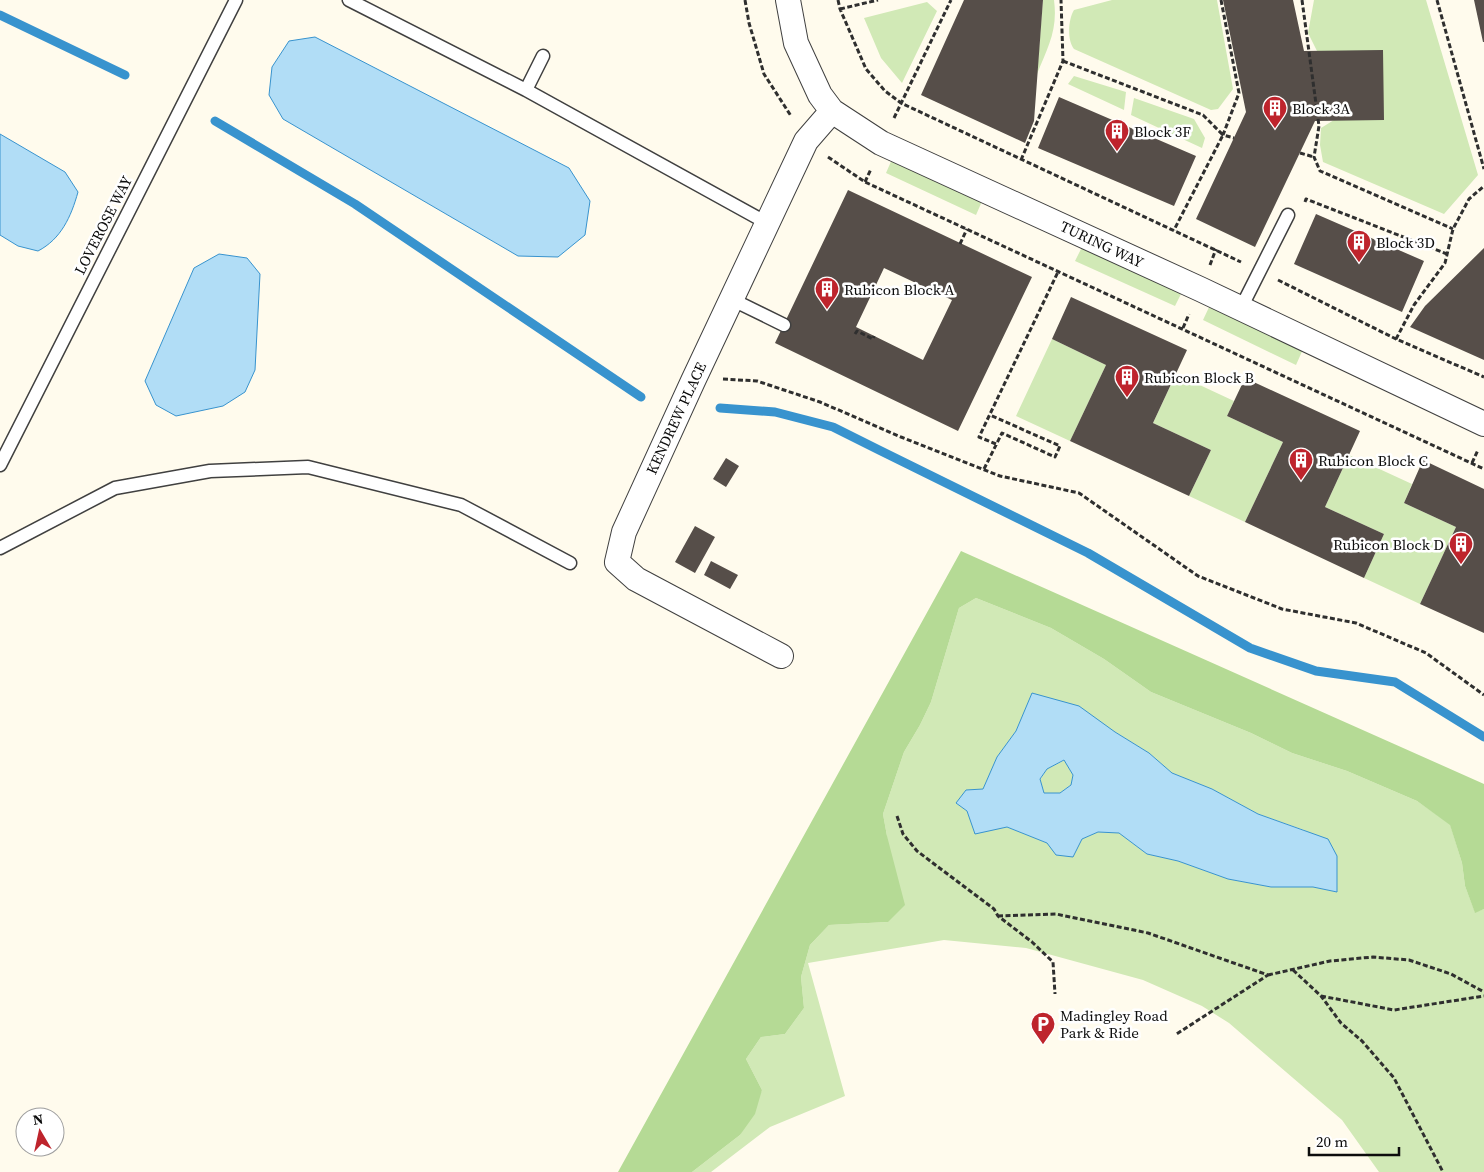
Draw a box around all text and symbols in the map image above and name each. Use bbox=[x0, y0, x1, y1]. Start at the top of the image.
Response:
building icon: Block 3A bbox=[1262, 95, 1288, 129]
place label: Block 3A bbox=[1292, 98, 1350, 119]
building icon: Block 3F bbox=[1104, 118, 1130, 152]
place label: Block 3F bbox=[1134, 121, 1191, 142]
street label: LOVEROSE WAY bbox=[69, 172, 137, 278]
street label: TURING WAY bbox=[1057, 216, 1148, 273]
building icon: Block 3D bbox=[1346, 229, 1372, 263]
place label: Block 3D bbox=[1376, 232, 1435, 253]
building icon: Rubicon Block A bbox=[814, 276, 840, 310]
place label: Rubicon Block A bbox=[844, 279, 954, 300]
street label: KENDREW PLACE bbox=[641, 358, 711, 478]
building icon: Rubicon Block B bbox=[1114, 364, 1140, 398]
place label: Rubicon Block B bbox=[1144, 367, 1254, 388]
building icon: Rubicon Block C bbox=[1288, 447, 1314, 481]
place label: Rubicon Block C bbox=[1318, 450, 1428, 471]
building icon: Rubicon Block D bbox=[1448, 531, 1474, 565]
place label: Rubicon Block D bbox=[1333, 534, 1444, 555]
place label: Madingley Road Park & Ride bbox=[1060, 1005, 1168, 1043]
parking icon: Madingley Road Park & Ride bbox=[1030, 1011, 1056, 1045]
north arrow bbox=[15, 1107, 65, 1157]
text: N bbox=[31, 1108, 45, 1130]
scale bar bbox=[1309, 1124, 1399, 1156]
text: 20 m bbox=[1316, 1131, 1348, 1152]

